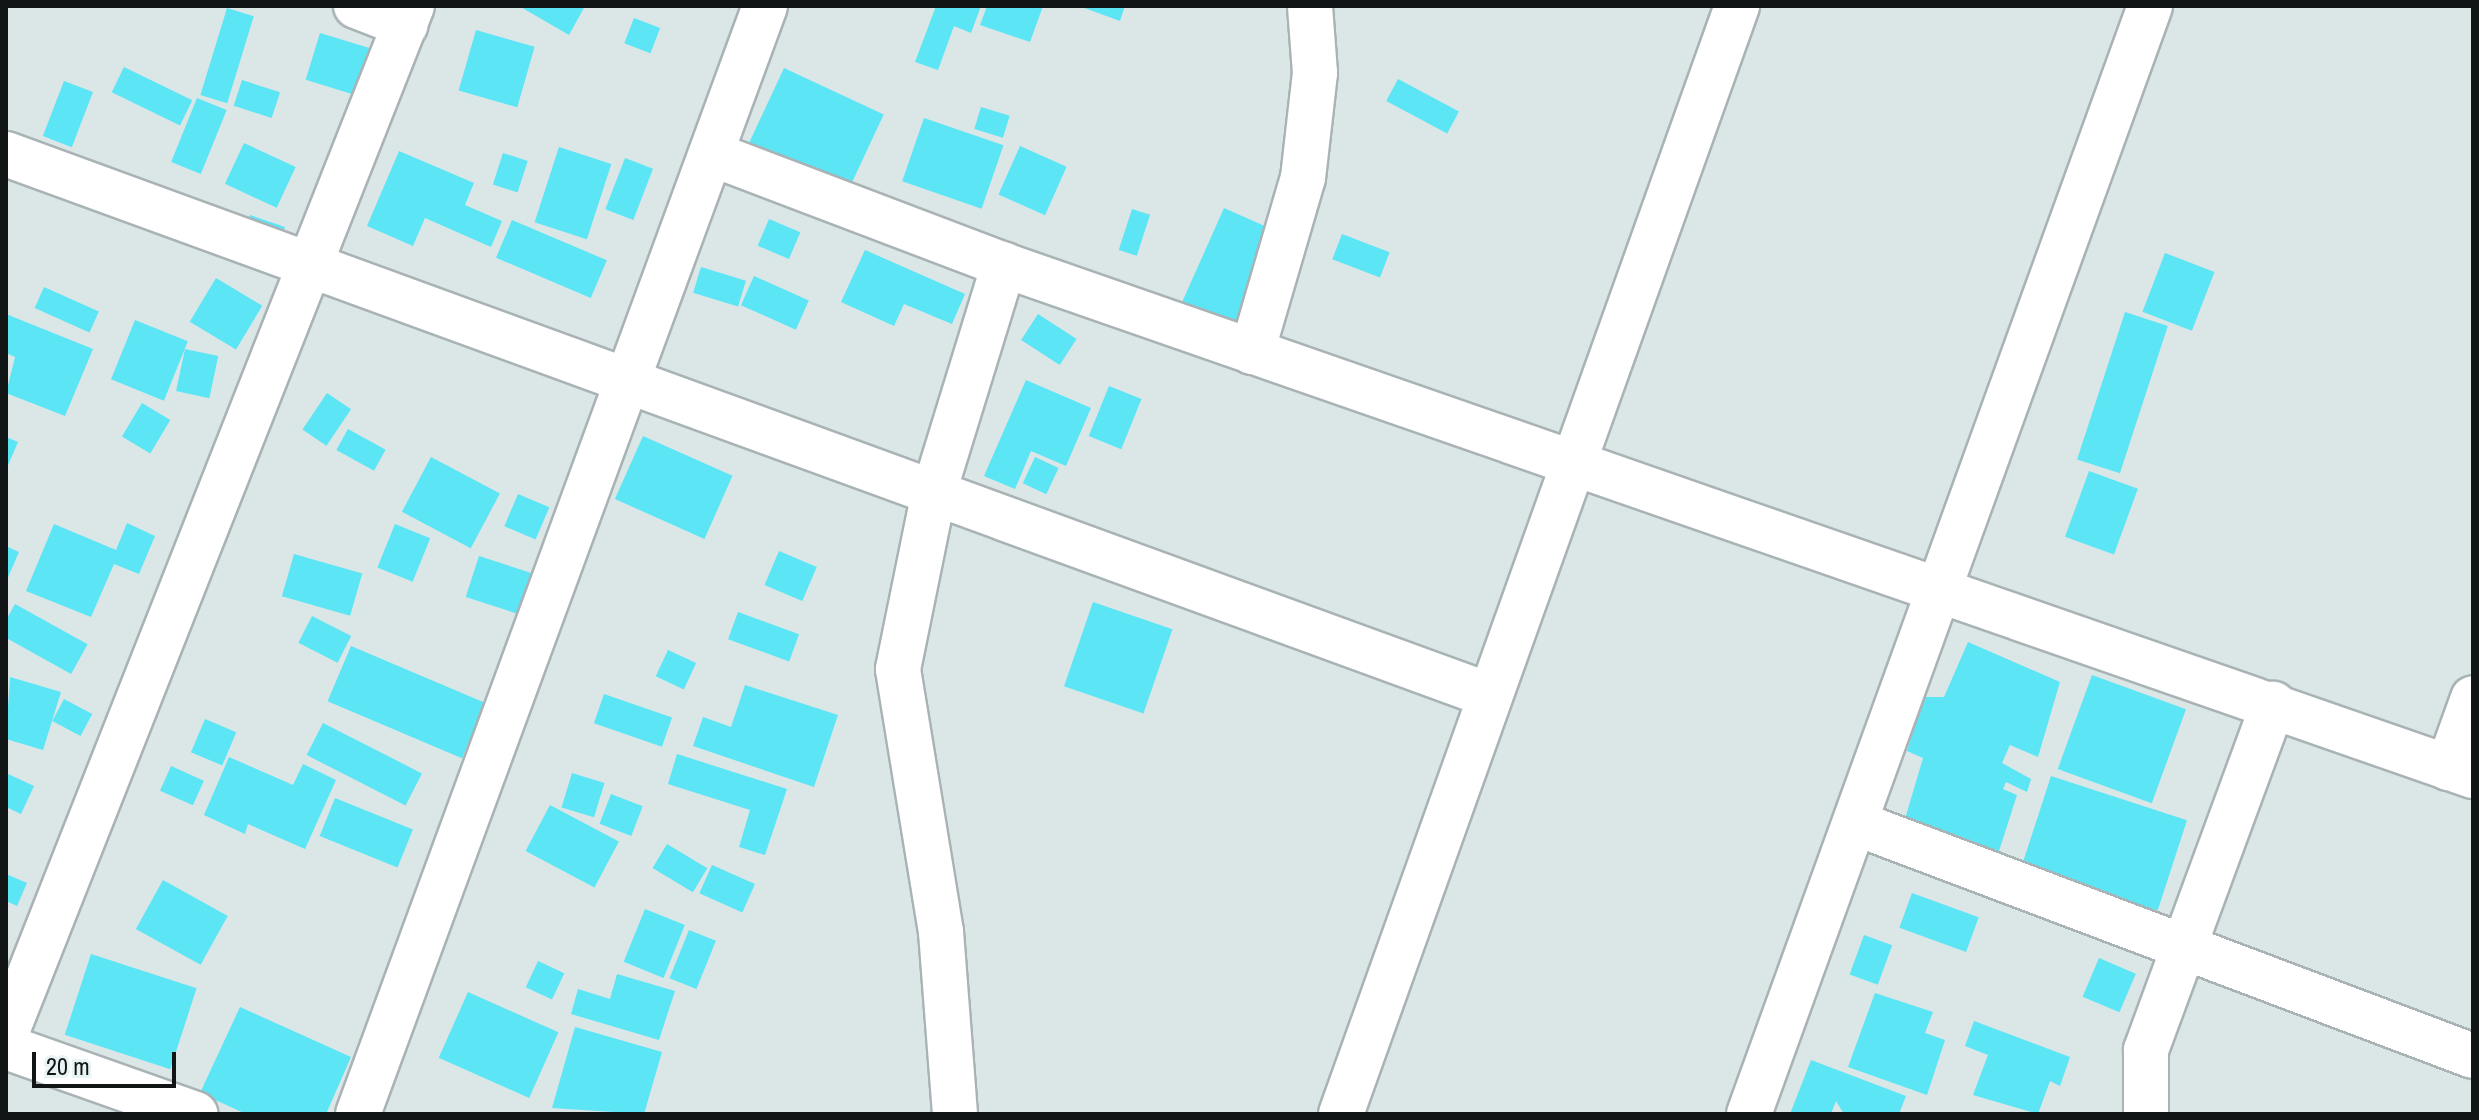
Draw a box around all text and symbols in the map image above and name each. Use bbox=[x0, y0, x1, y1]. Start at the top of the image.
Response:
scale bar bbox=[36, 1036, 180, 1086]
text: 20 m bbox=[46, 1050, 90, 1082]

